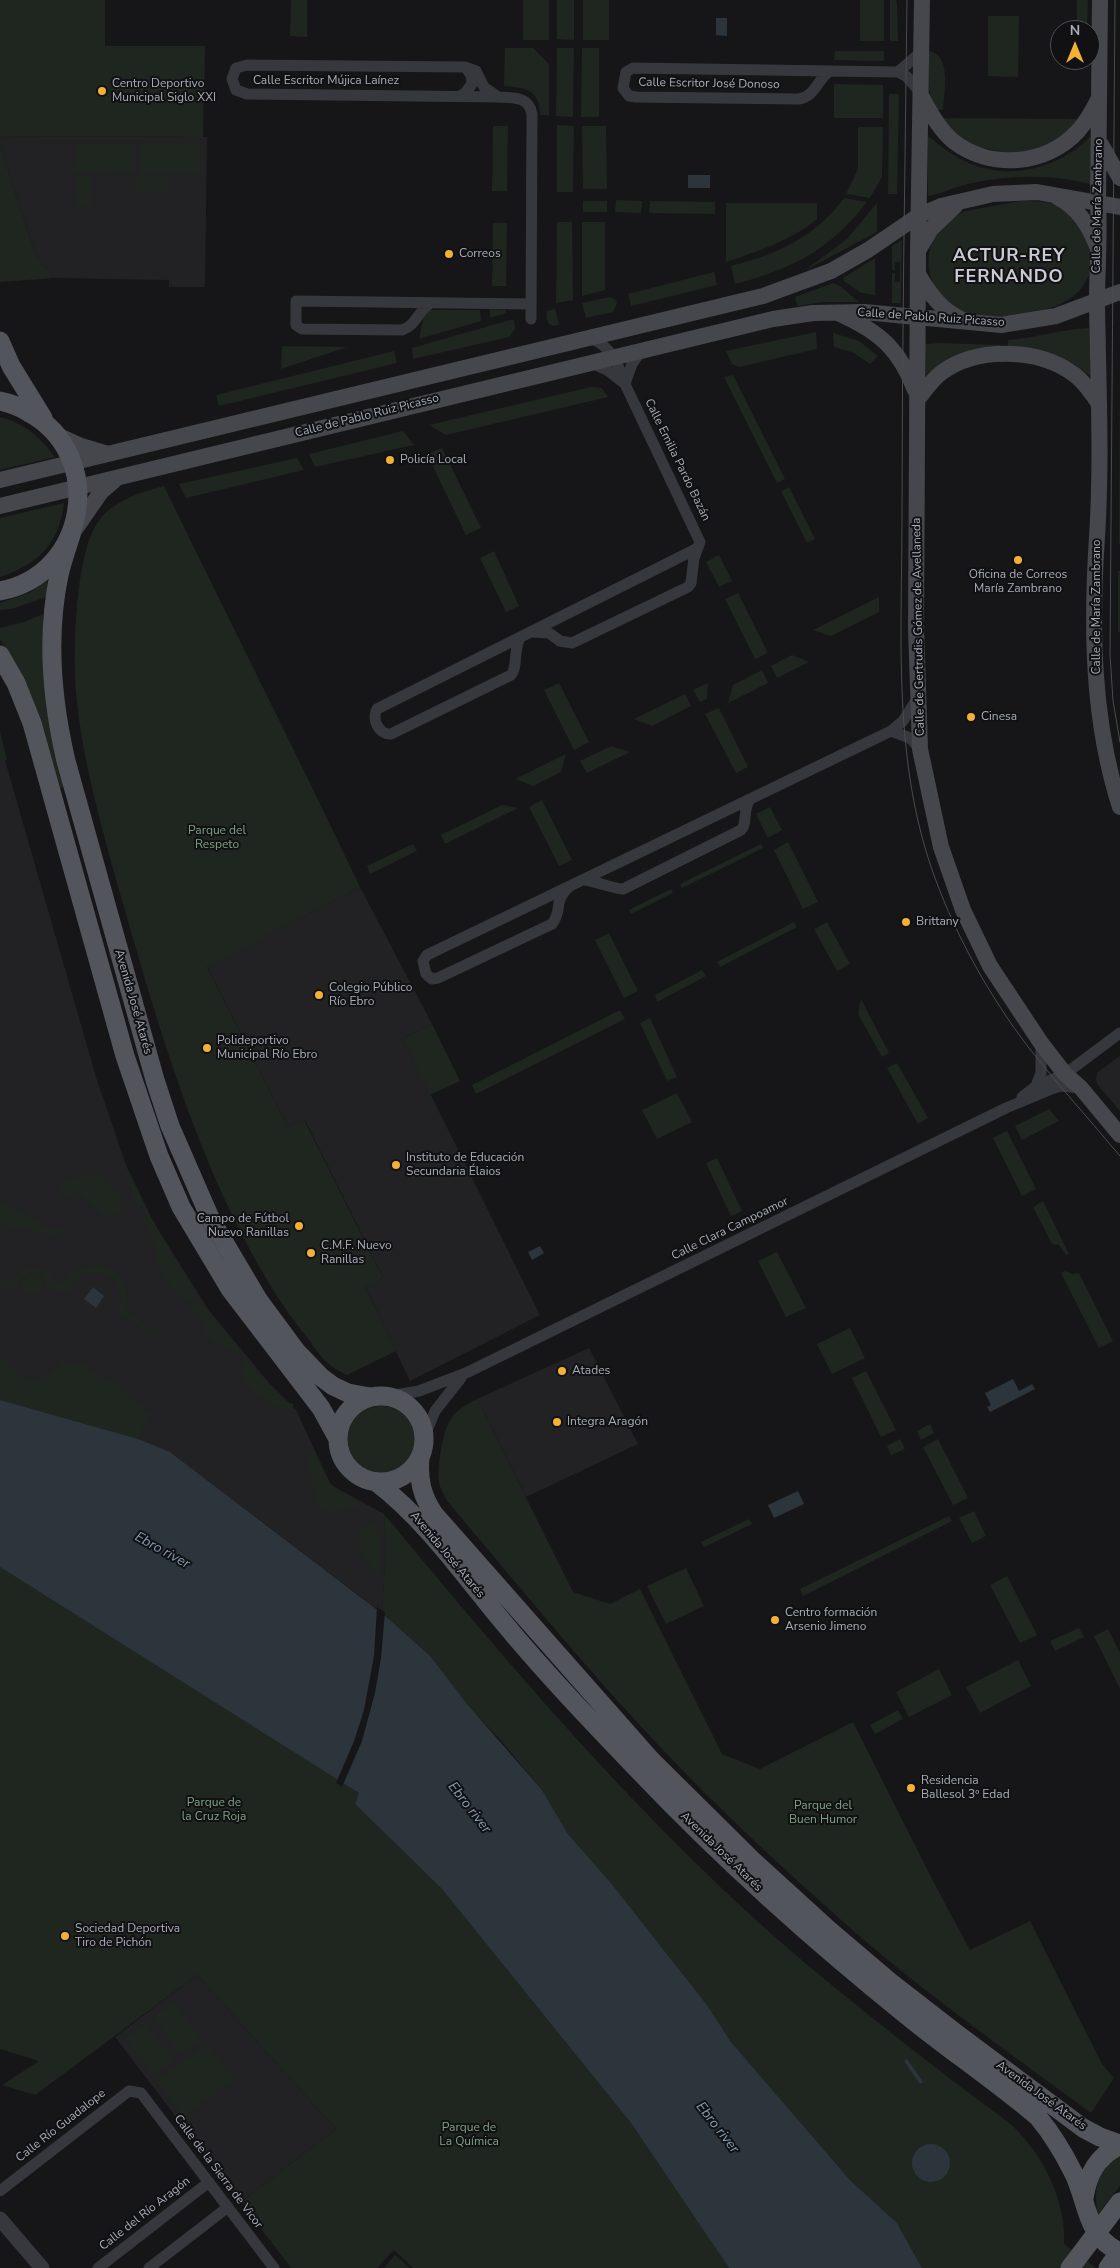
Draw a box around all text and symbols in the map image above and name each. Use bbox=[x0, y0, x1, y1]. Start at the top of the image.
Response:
north arrow bbox=[1050, 20, 1100, 70]
text: N bbox=[1070, 21, 1080, 40]
street label: Calle Escritor Mújica Laínez bbox=[253, 74, 399, 88]
street label: Calle Escritor José Donoso bbox=[638, 76, 780, 92]
place label: Centro Deportivo Municipal Siglo XXI bbox=[112, 77, 216, 105]
marker: Centro Deportivo Municipal Siglo XXI bbox=[96, 85, 108, 97]
street label: Calle de María Zambrano bbox=[1090, 138, 1106, 274]
district label: ACTUR-REY FERNANDO bbox=[952, 246, 1066, 288]
place label: Correos bbox=[459, 247, 501, 261]
marker: Correos bbox=[443, 248, 455, 260]
street label: Calle de Pablo Ruiz Picasso bbox=[857, 306, 1005, 330]
street label: Calle de Pablo Ruiz Picasso bbox=[294, 391, 440, 441]
street label: Calle Emilia Pardo Bazán bbox=[641, 396, 713, 524]
place label: Policía Local bbox=[400, 453, 467, 467]
marker: Policía Local bbox=[384, 454, 396, 466]
street label: Calle de Gertrudis Gómez de Avellaneda bbox=[910, 517, 928, 737]
street label: Calle de María Zambrano bbox=[1090, 539, 1104, 675]
marker: Oficina de Correos María Zambrano bbox=[1012, 554, 1024, 566]
place label: Oficina de Correos María Zambrano bbox=[969, 568, 1067, 596]
place label: Cinesa bbox=[981, 710, 1017, 724]
marker: Cinesa bbox=[965, 711, 977, 723]
park label: Parque del Respeto bbox=[188, 824, 246, 852]
place label: Brittany bbox=[916, 915, 959, 929]
marker: Brittany bbox=[900, 916, 912, 928]
street label: Avenida José Atarés bbox=[111, 948, 155, 1056]
place label: Colegio Público Río Ebro bbox=[329, 981, 412, 1009]
marker: Colegio Público Río Ebro bbox=[313, 989, 325, 1001]
place label: Polideportivo Municipal Río Ebro bbox=[217, 1034, 317, 1062]
marker: Polideportivo Municipal Río Ebro bbox=[201, 1042, 213, 1054]
place label: Instituto de Educación Secundaria Élaios bbox=[406, 1151, 524, 1179]
marker: Instituto de Educación Secundaria Élaios bbox=[390, 1159, 402, 1171]
street label: Calle Clara Campoamor bbox=[669, 1194, 791, 1264]
place label: Campo de Fútbol Nuevo Ranillas bbox=[197, 1212, 289, 1240]
marker: Campo de Fútbol Nuevo Ranillas bbox=[293, 1220, 305, 1232]
place label: C.M.F. Nuevo Ranillas bbox=[321, 1239, 392, 1267]
marker: C.M.F. Nuevo Ranillas bbox=[305, 1247, 317, 1259]
place label: Atades bbox=[572, 1364, 610, 1378]
marker: Atades bbox=[556, 1365, 568, 1377]
place label: Integra Aragón bbox=[567, 1415, 648, 1429]
marker: Integra Aragón bbox=[551, 1416, 563, 1428]
street label: Avenida José Atarés bbox=[407, 1509, 487, 1601]
water label: Ebro river bbox=[131, 1529, 193, 1573]
place label: Centro formación Arsenio Jimeno bbox=[785, 1606, 877, 1634]
marker: Centro formación Arsenio Jimeno bbox=[769, 1614, 781, 1626]
place label: Residencia Ballesol 3º Edad bbox=[921, 1774, 1010, 1802]
water label: Ebro river bbox=[444, 1779, 494, 1837]
marker: Residencia Ballesol 3º Edad bbox=[905, 1782, 917, 1794]
park label: Parque de la Cruz Roja bbox=[182, 1796, 246, 1824]
park label: Parque del Buen Humor bbox=[789, 1799, 857, 1827]
street label: Avenida José Atarés bbox=[677, 1809, 765, 1895]
place label: Sociedad Deportiva Tiro de Pichón bbox=[75, 1922, 180, 1950]
marker: Sociedad Deportiva Tiro de Pichón bbox=[59, 1930, 71, 1942]
street label: Avenida José Atarés bbox=[993, 2058, 1089, 2134]
street label: Calle Río Guadalope bbox=[13, 2086, 109, 2166]
water label: Ebro river bbox=[692, 2099, 742, 2157]
street label: Calle de la Sierra de Vicor bbox=[171, 2112, 265, 2232]
park label: Parque de La Química bbox=[439, 2121, 499, 2149]
street label: Calle del Río Aragón bbox=[97, 2174, 193, 2254]

